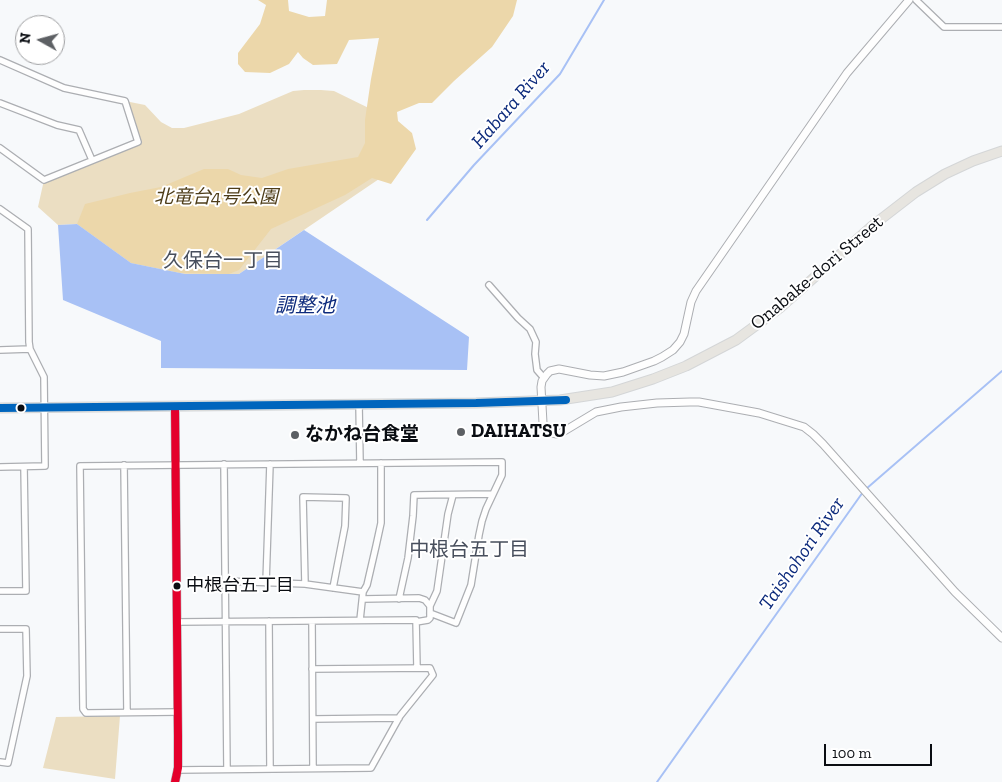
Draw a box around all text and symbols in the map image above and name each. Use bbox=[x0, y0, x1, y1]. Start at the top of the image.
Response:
north arrow bbox=[15, 15, 65, 65]
text: N bbox=[17, 32, 35, 45]
water label: Habara River bbox=[467, 56, 555, 154]
park label: 北竜台4号公園 bbox=[154, 187, 278, 209]
street label: Onabake-dori Street bbox=[746, 211, 888, 335]
district label: 久保台一丁目 bbox=[163, 249, 283, 273]
water label: 調整池 bbox=[275, 294, 335, 318]
unlabelled marker bbox=[16, 403, 26, 413]
place label: DAIHATSU bbox=[471, 421, 566, 443]
place label: なかね台食堂 bbox=[305, 424, 419, 446]
marker: DAIHATSU bbox=[455, 426, 467, 438]
marker: なかね台食堂 bbox=[289, 429, 301, 441]
water label: Taishohori River bbox=[754, 493, 850, 615]
district label: 中根台五丁目 bbox=[409, 538, 529, 562]
place label: 中根台五丁目 bbox=[186, 575, 294, 597]
marker: 中根台五丁目 bbox=[172, 581, 182, 591]
scale bar bbox=[827, 734, 934, 766]
text: 100 m bbox=[832, 744, 871, 762]

